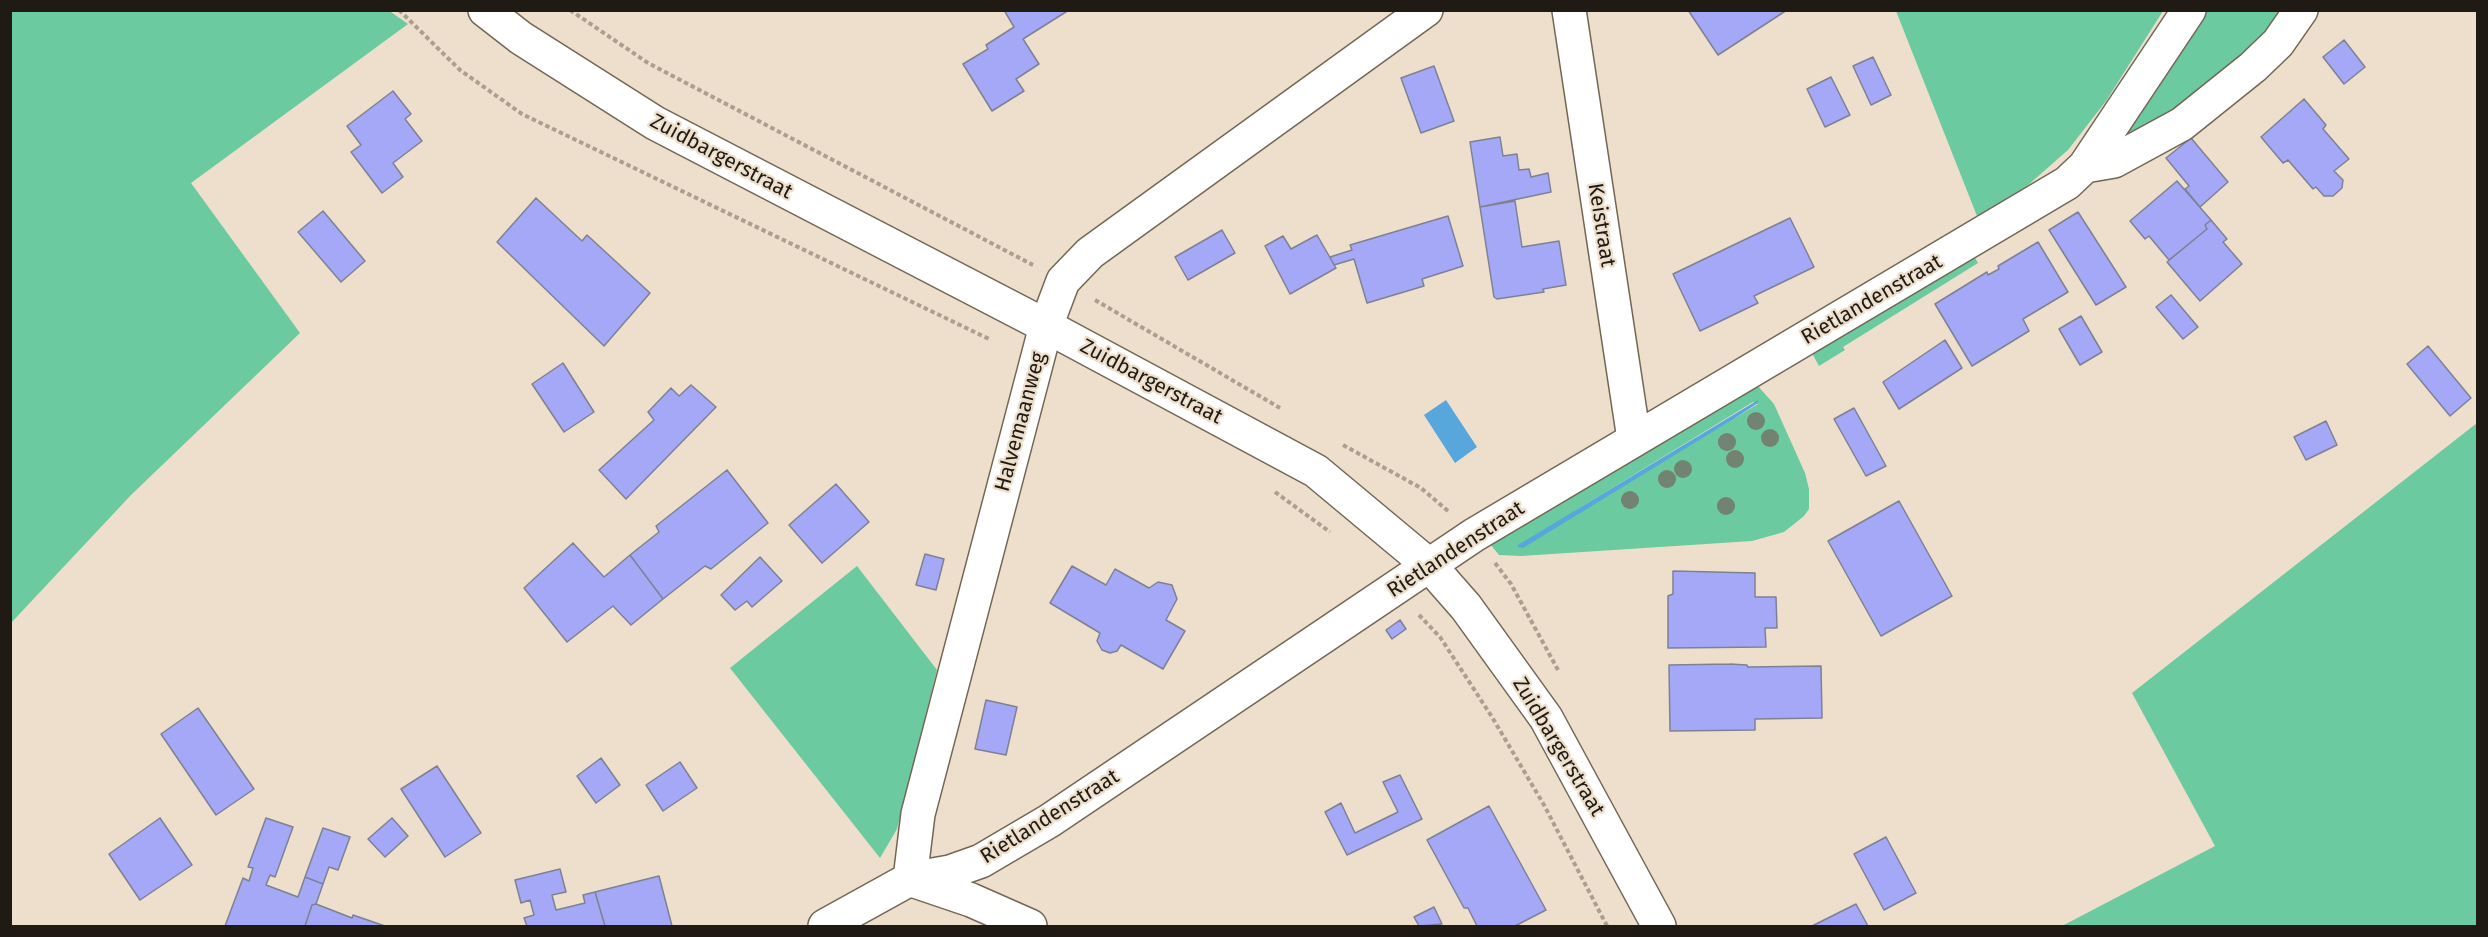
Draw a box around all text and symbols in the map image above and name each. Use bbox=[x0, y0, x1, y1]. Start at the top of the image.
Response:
street label: Zuidbargerstraat bbox=[645, 109, 797, 205]
street label: Keistraat bbox=[1582, 181, 1620, 269]
street label: Rietlandenstraat bbox=[1797, 249, 1947, 351]
street label: Zuidbargerstraat bbox=[1075, 334, 1227, 430]
street label: Halvemaanweg bbox=[990, 349, 1052, 495]
street label: Rietlandenstraat bbox=[1383, 496, 1529, 604]
street label: Zuidbargerstraat bbox=[1507, 673, 1609, 821]
street label: Rietlandenstraat bbox=[976, 764, 1124, 870]

